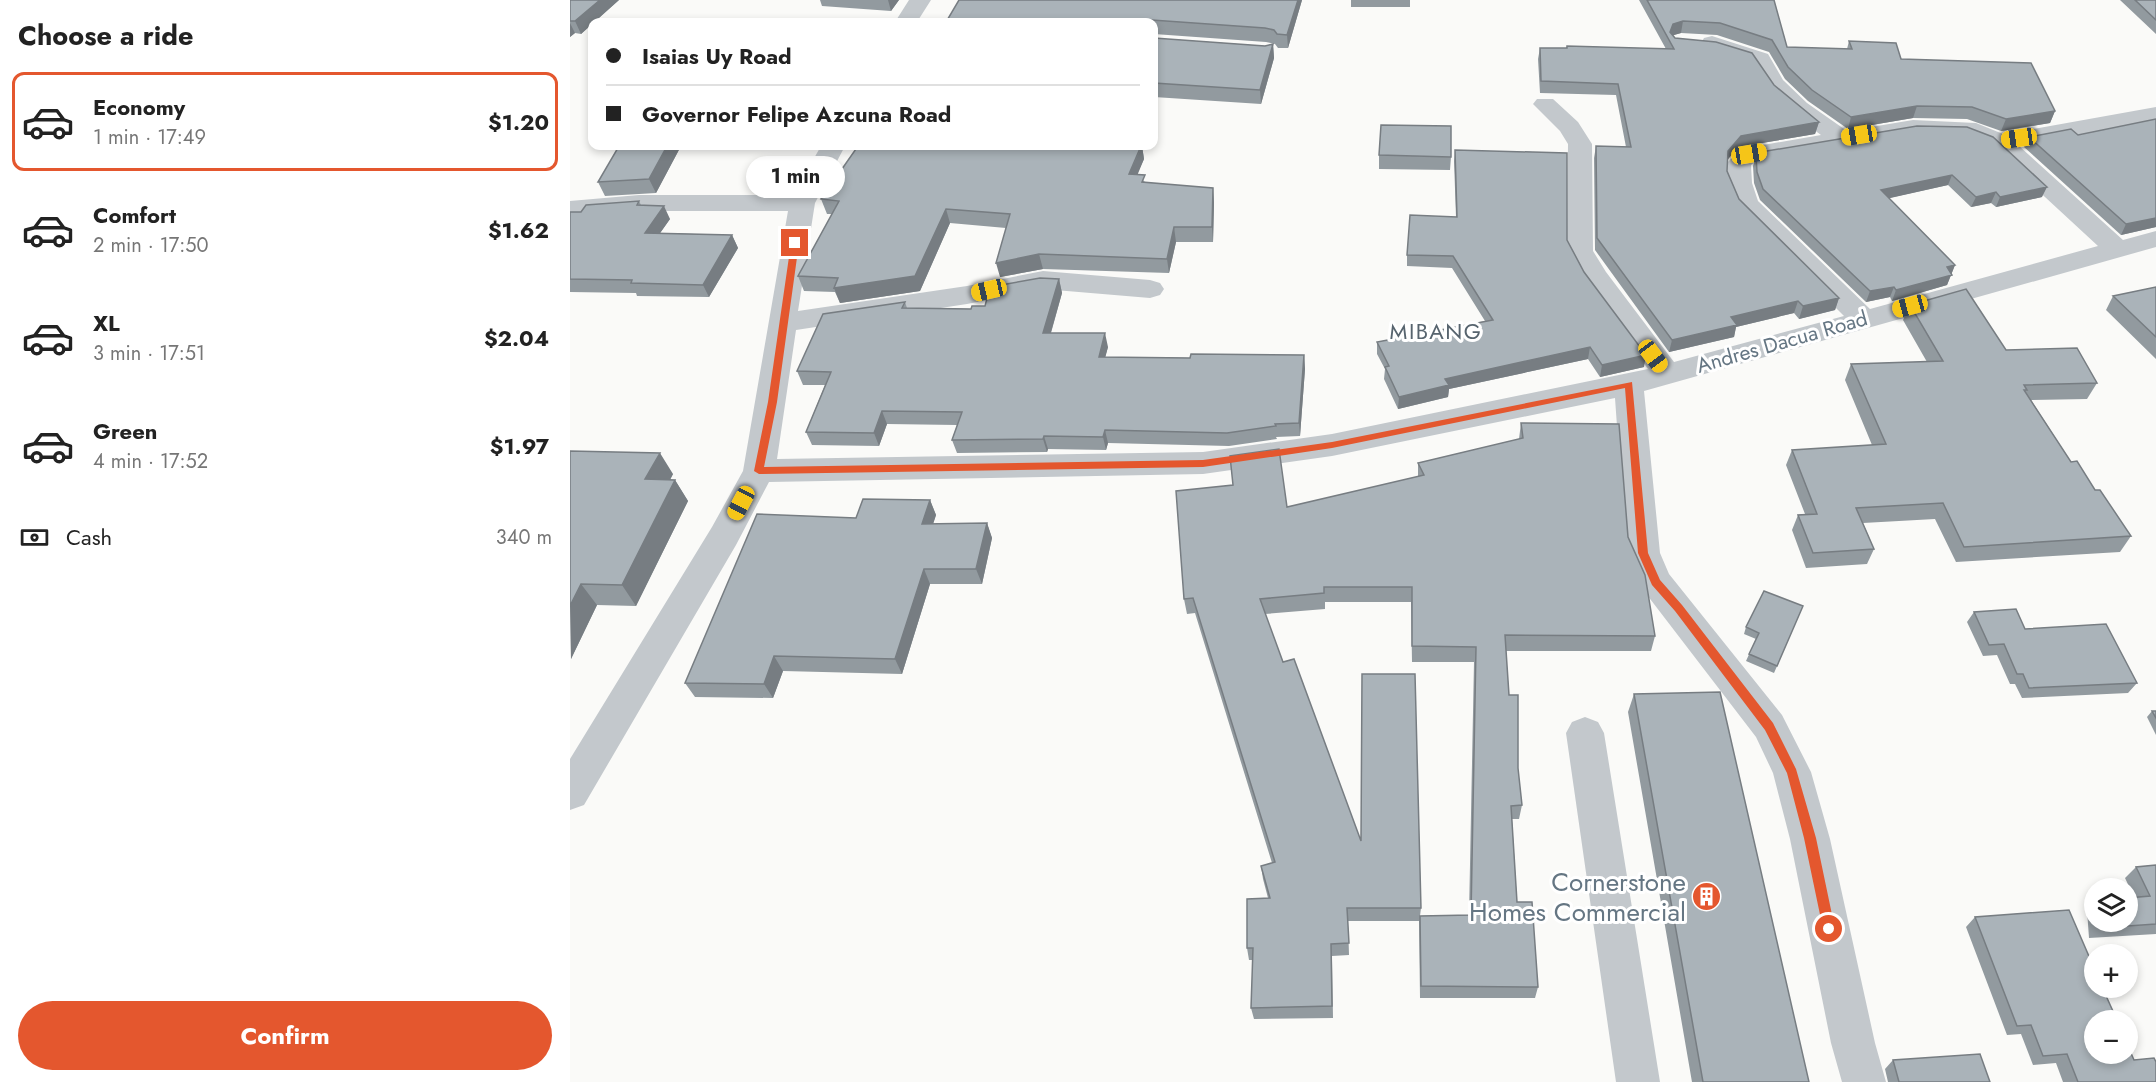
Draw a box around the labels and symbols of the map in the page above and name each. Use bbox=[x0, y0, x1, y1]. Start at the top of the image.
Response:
car bbox=[1840, 123, 1878, 147]
car bbox=[2000, 127, 2038, 149]
car bbox=[1730, 142, 1768, 166]
callout: 1 min bbox=[746, 156, 844, 198]
route end bbox=[781, 229, 808, 256]
car bbox=[969, 277, 1009, 303]
car bbox=[1890, 293, 1930, 319]
street label: Andres Dacua Road bbox=[1693, 303, 1871, 381]
district label: MIBANG bbox=[1390, 315, 1482, 347]
car bbox=[1635, 336, 1671, 376]
car bbox=[725, 483, 757, 523]
place label: Cornerstone Homes Commercial bbox=[1469, 863, 1686, 931]
building icon: Cornerstone Homes Commercial bbox=[1691, 881, 1723, 913]
route start bbox=[1815, 915, 1842, 942]

